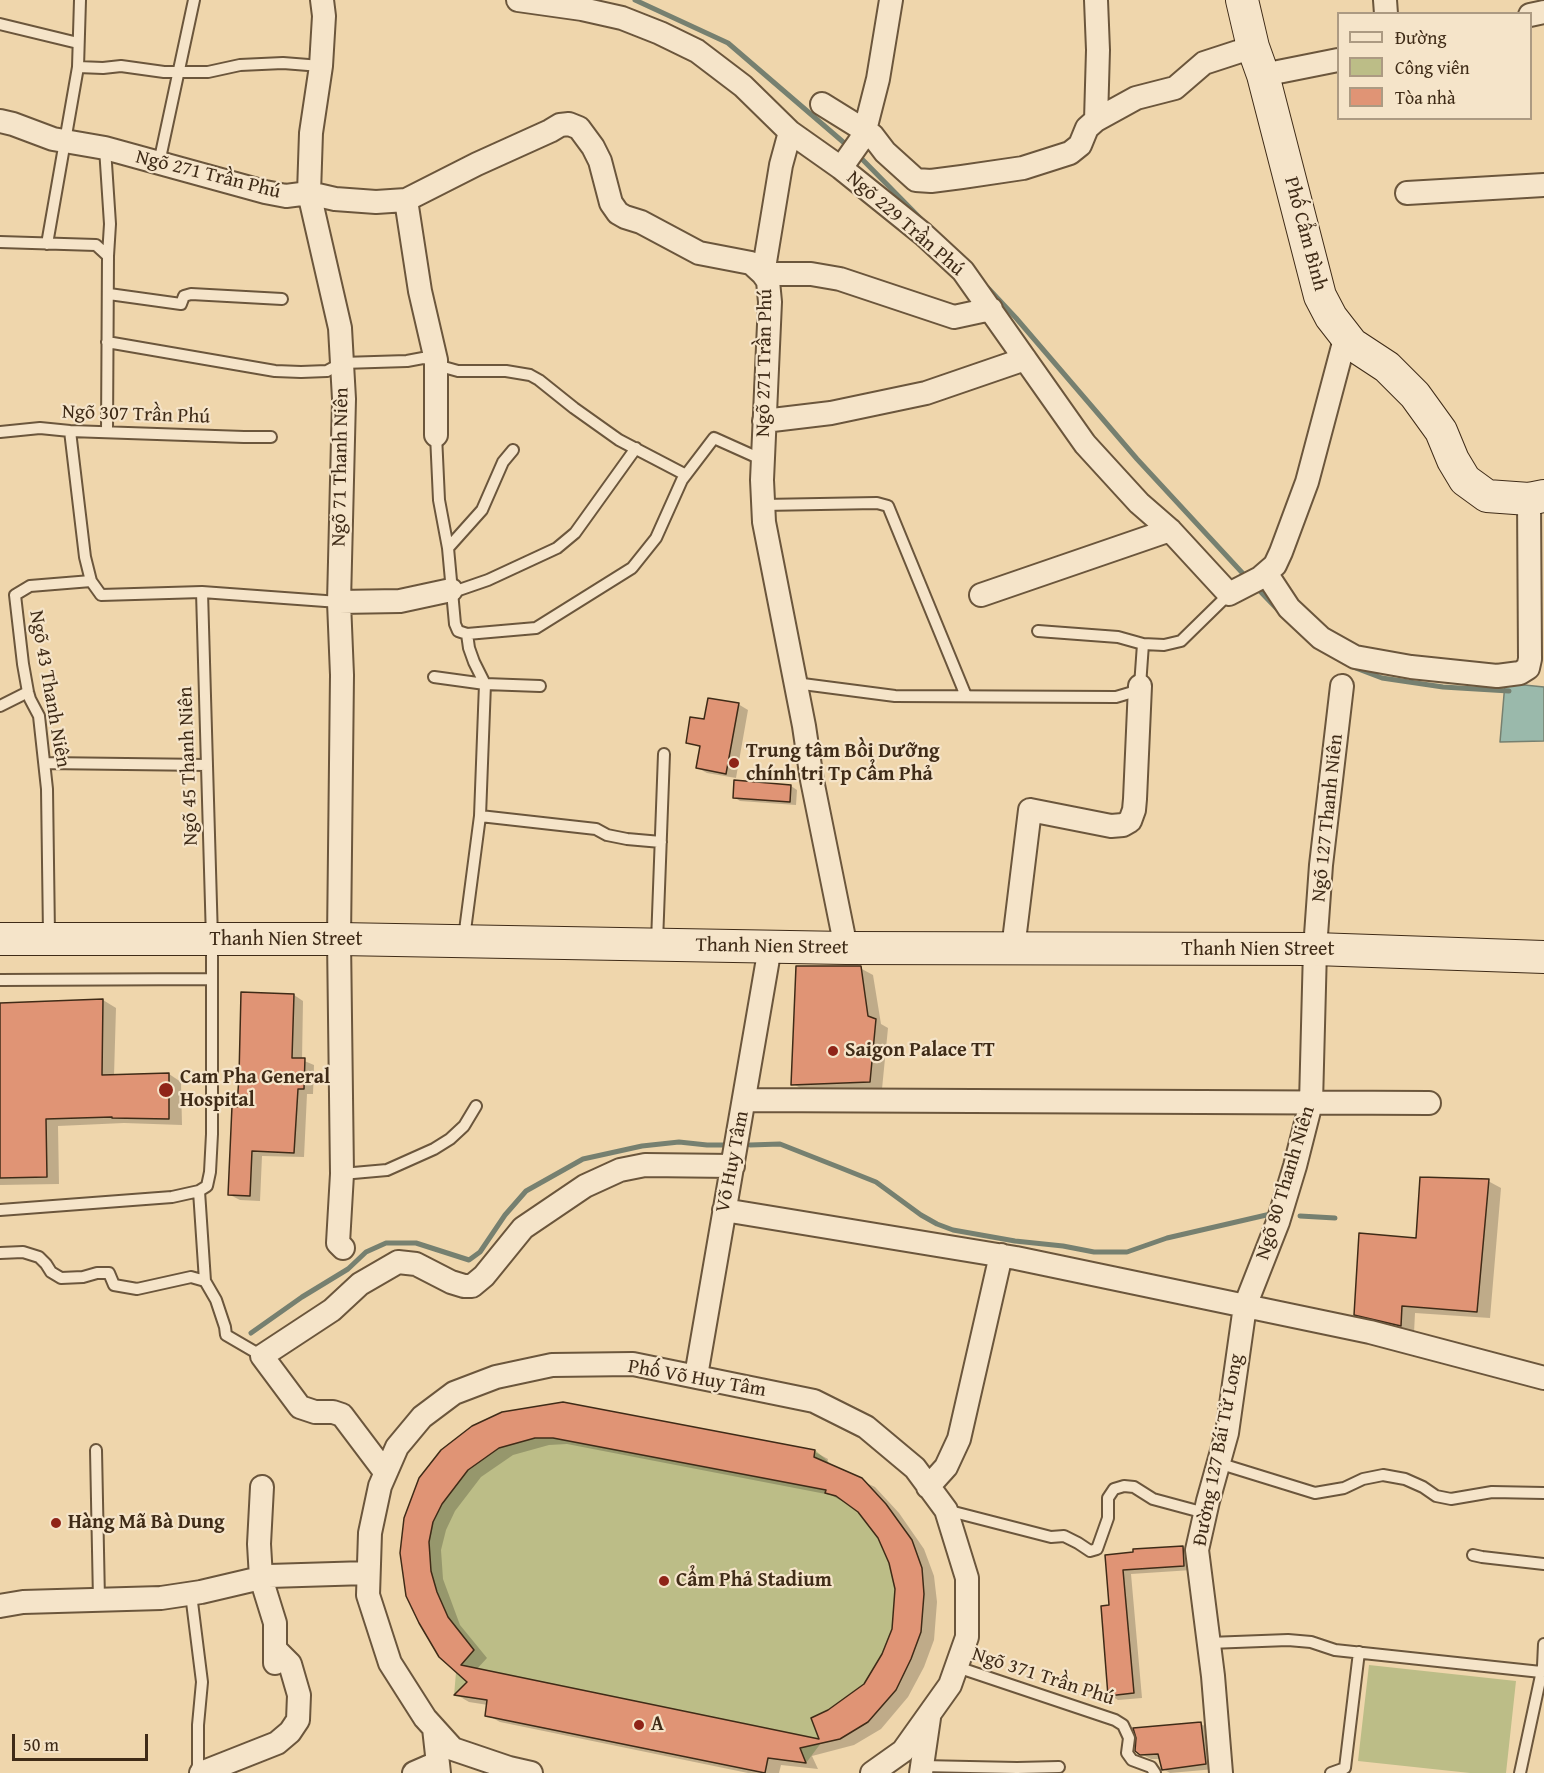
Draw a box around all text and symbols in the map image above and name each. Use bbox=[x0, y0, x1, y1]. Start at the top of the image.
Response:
legend bbox=[1337, 12, 1532, 120]
text: Đường bbox=[1395, 24, 1446, 51]
text: Công viên bbox=[1395, 54, 1470, 81]
text: Tòa nhà bbox=[1395, 84, 1455, 111]
street label: Ngõ 271 Trần Phú bbox=[133, 145, 283, 205]
street label: Ngõ 229 Trần Phú bbox=[841, 166, 969, 282]
street label: Phố Cẩm Bình bbox=[1278, 174, 1332, 294]
street label: Ngõ 271 Trần Phú bbox=[752, 289, 778, 437]
street label: Ngõ 71 Thanh Niên bbox=[328, 387, 354, 547]
street label: Ngõ 307 Trần Phú bbox=[61, 400, 211, 430]
street label: Ngõ 43 Thanh Niên bbox=[23, 608, 75, 770]
street label: Ngõ 45 Thanh Niên bbox=[174, 686, 204, 846]
street label: Ngõ 127 Thanh Niên bbox=[1307, 733, 1349, 903]
place label: Trung tâm Bồi Dưỡng chính trị Tp Cẩm Phả bbox=[746, 740, 940, 787]
marker: Trung tâm Bồi Dưỡng chính trị Tp Cẩm Phả bbox=[727, 756, 741, 770]
street label: Thanh Nien Street bbox=[209, 928, 363, 952]
street label: Thanh Nien Street bbox=[695, 934, 849, 960]
street label: Thanh Nien Street bbox=[1181, 938, 1335, 962]
place label: Saigon Palace TT bbox=[845, 1039, 995, 1063]
marker: Saigon Palace TT bbox=[826, 1044, 840, 1058]
place label: Cam Pha General Hospital bbox=[180, 1066, 330, 1113]
marker: Cam Pha General Hospital bbox=[157, 1081, 175, 1099]
street label: Ngõ 80 Thanh Niên bbox=[1251, 1103, 1321, 1263]
street label: Võ Huy Tâm bbox=[711, 1109, 755, 1215]
street label: Đường 127 Bái Tử Long bbox=[1189, 1352, 1249, 1548]
street label: Phố Võ Huy Tâm bbox=[626, 1355, 768, 1403]
place label: Hàng Mã Bà Dung bbox=[68, 1511, 225, 1535]
marker: Hàng Mã Bà Dung bbox=[49, 1516, 63, 1530]
place label: Cẩm Phả Stadium bbox=[676, 1569, 832, 1593]
marker: Cẩm Phả Stadium bbox=[657, 1574, 671, 1588]
street label: Ngõ 371 Trần Phú bbox=[969, 1643, 1117, 1711]
place label: A bbox=[651, 1713, 664, 1737]
marker: A bbox=[632, 1718, 646, 1732]
scale bar bbox=[15, 1722, 152, 1760]
text: 50 m bbox=[23, 1731, 59, 1758]

